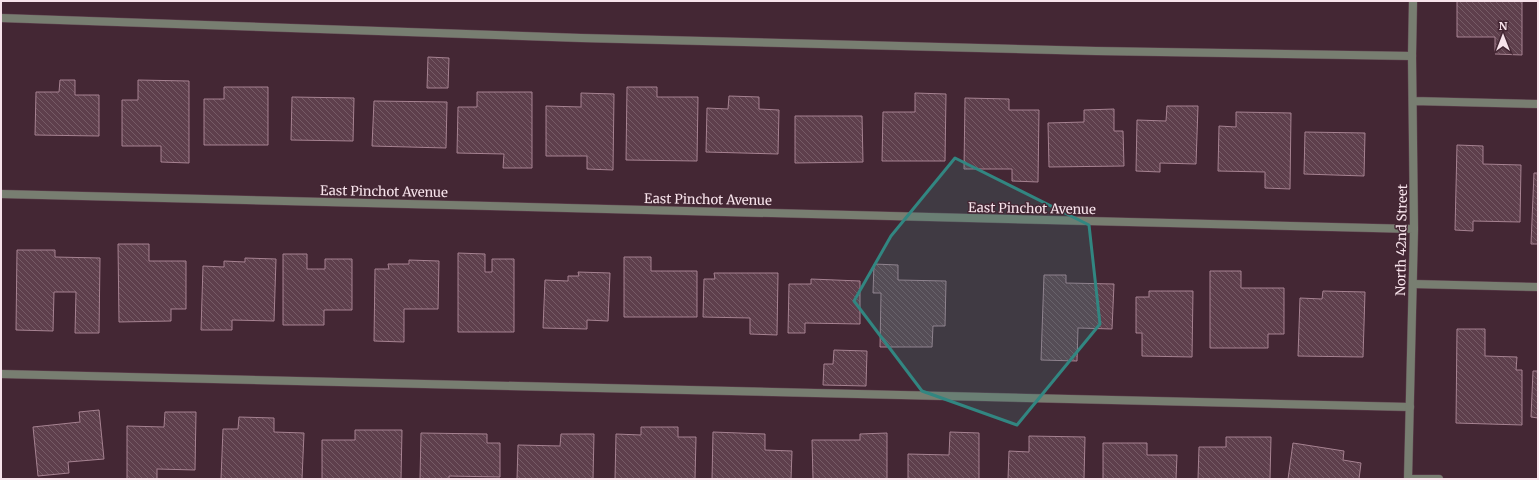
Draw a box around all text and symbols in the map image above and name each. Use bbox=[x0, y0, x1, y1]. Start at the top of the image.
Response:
north arrow bbox=[1483, 16, 1523, 56]
text: N bbox=[1499, 19, 1508, 33]
street label: East Pinchot Avenue bbox=[320, 182, 448, 201]
street label: North 42nd Street bbox=[1392, 184, 1411, 296]
street label: East Pinchot Avenue bbox=[644, 190, 772, 209]
street label: East Pinchot Avenue bbox=[968, 199, 1096, 218]

